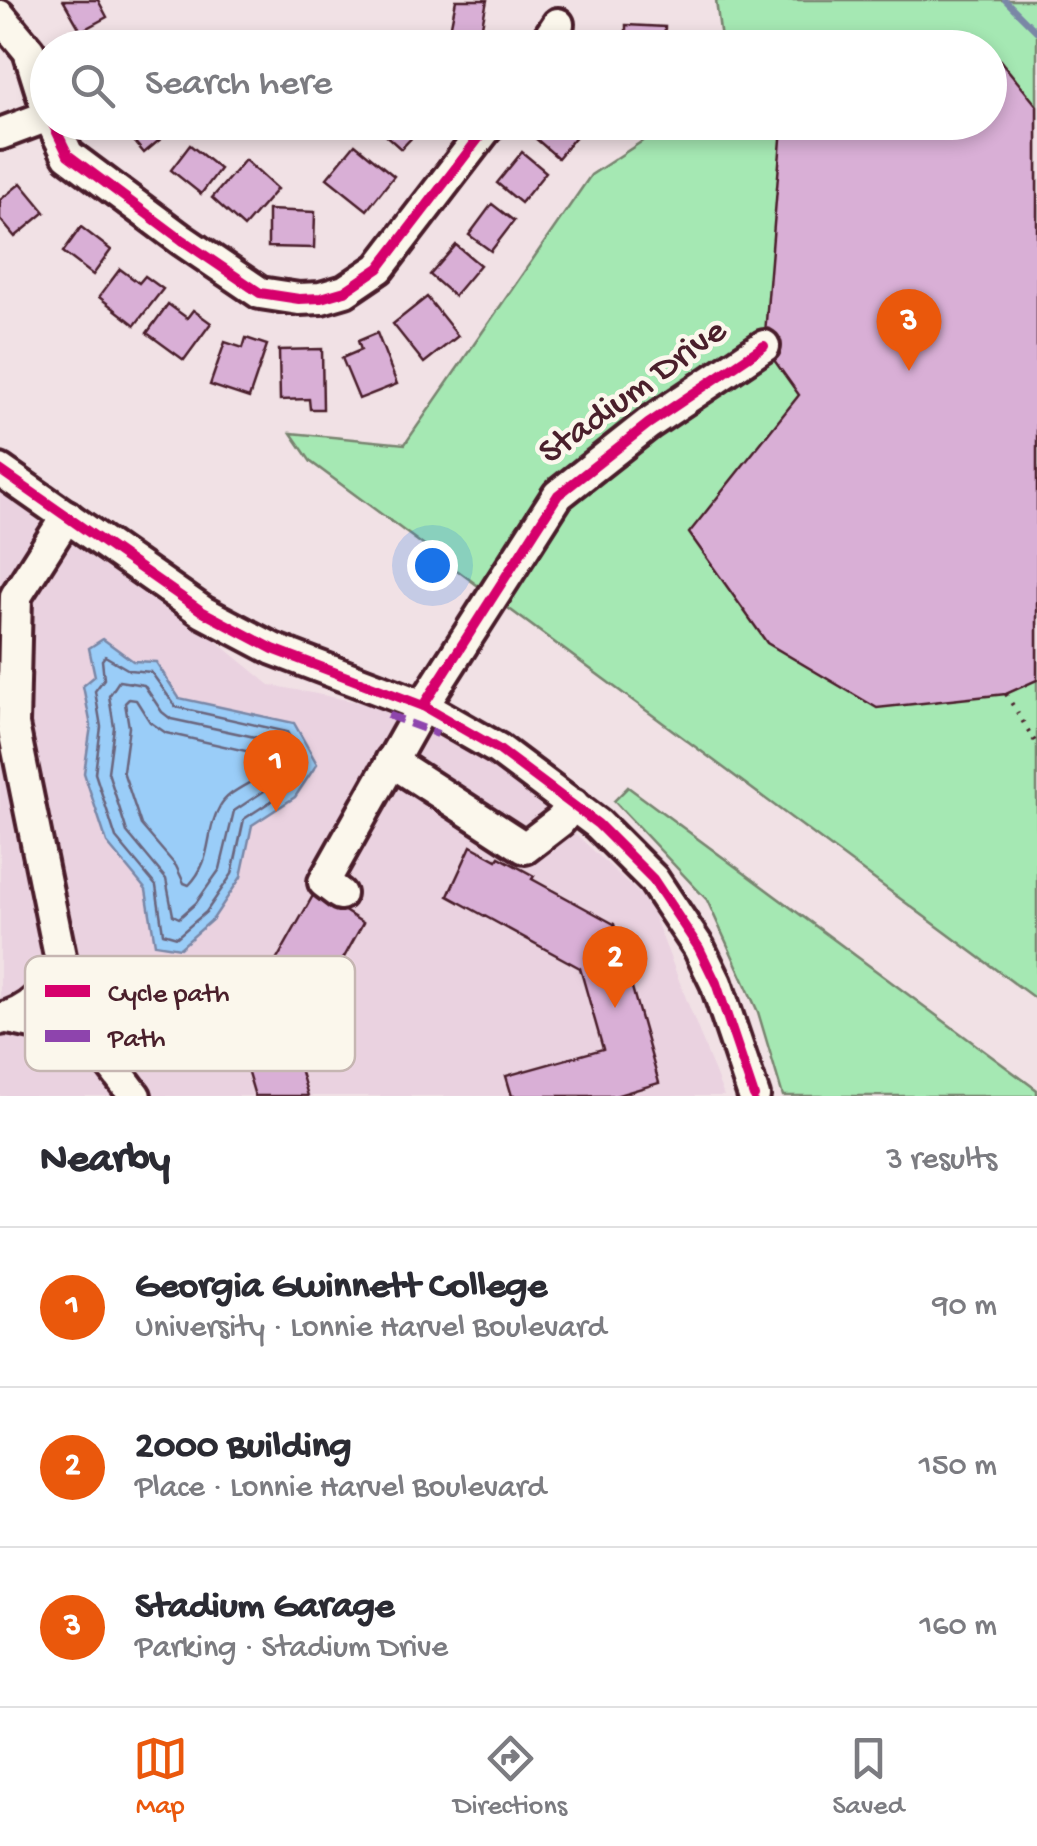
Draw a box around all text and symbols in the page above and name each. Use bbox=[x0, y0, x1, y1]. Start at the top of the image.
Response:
search box bbox=[30, 30, 1007, 140]
icon: search bbox=[65, 58, 120, 113]
text: Search here bbox=[145, 63, 332, 107]
pin: 3 bbox=[876, 288, 942, 371]
street label: Stadium Drive bbox=[532, 310, 737, 476]
your location bbox=[407, 540, 458, 591]
pin: 1 bbox=[244, 730, 308, 812]
pin: 2 bbox=[582, 926, 648, 1008]
legend bbox=[25, 956, 355, 1071]
text: Cycle path bbox=[108, 979, 230, 1012]
text: Path bbox=[107, 1024, 165, 1057]
text: Nearby bbox=[40, 1137, 170, 1186]
text: 3 results bbox=[886, 1142, 997, 1180]
text: Georgia Gwinnett College bbox=[135, 1266, 547, 1310]
text: 1 bbox=[66, 1288, 79, 1326]
text: 90 m bbox=[933, 1288, 997, 1326]
text: University · Lonnie Harvel Boulevard bbox=[135, 1310, 606, 1348]
text: 2000 Building bbox=[135, 1426, 351, 1470]
text: 2 bbox=[65, 1448, 80, 1486]
text: 150 m bbox=[919, 1448, 997, 1486]
text: Place · Lonnie Harvel Boulevard bbox=[135, 1470, 546, 1508]
text: Stadium Garage bbox=[135, 1586, 394, 1630]
text: 3 bbox=[64, 1608, 81, 1646]
text: 160 m bbox=[919, 1608, 997, 1646]
text: Parking · Stadium Drive bbox=[135, 1630, 448, 1668]
tab: Map bbox=[133, 1731, 188, 1824]
tab: Directions bbox=[453, 1731, 567, 1824]
tab: Saved bbox=[832, 1731, 904, 1824]

